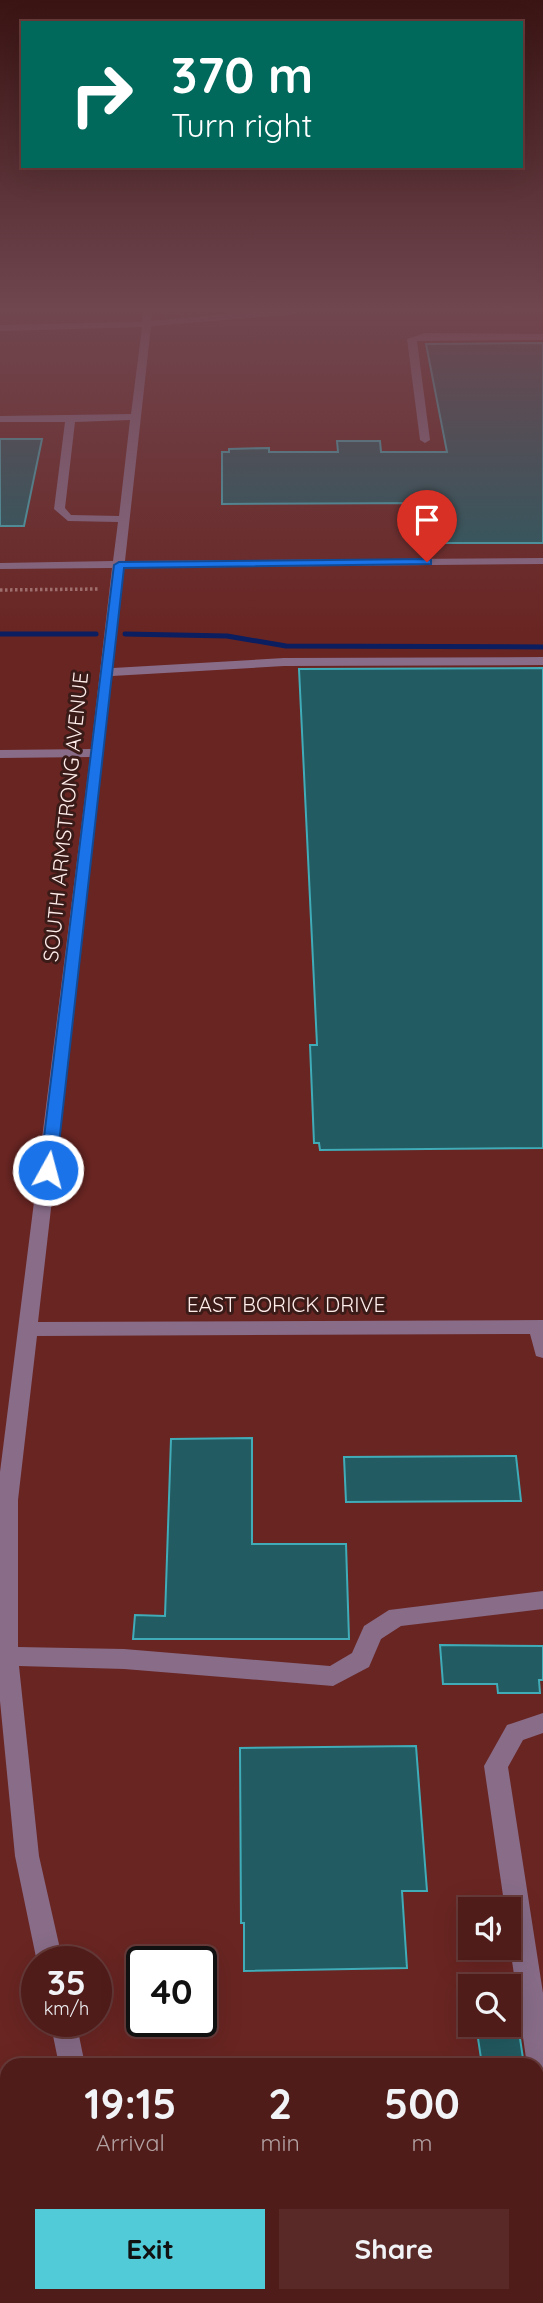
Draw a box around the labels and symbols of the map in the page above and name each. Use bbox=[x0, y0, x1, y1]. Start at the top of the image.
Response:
pin bbox=[397, 490, 457, 562]
street label: SOUTH ARMSTRONG AVENUE bbox=[37, 671, 93, 963]
position arrow bbox=[11, 1133, 85, 1207]
street label: EAST BORICK DRIVE bbox=[187, 1291, 385, 1317]
speed limit sign: 40 bbox=[126, 1946, 217, 2037]

